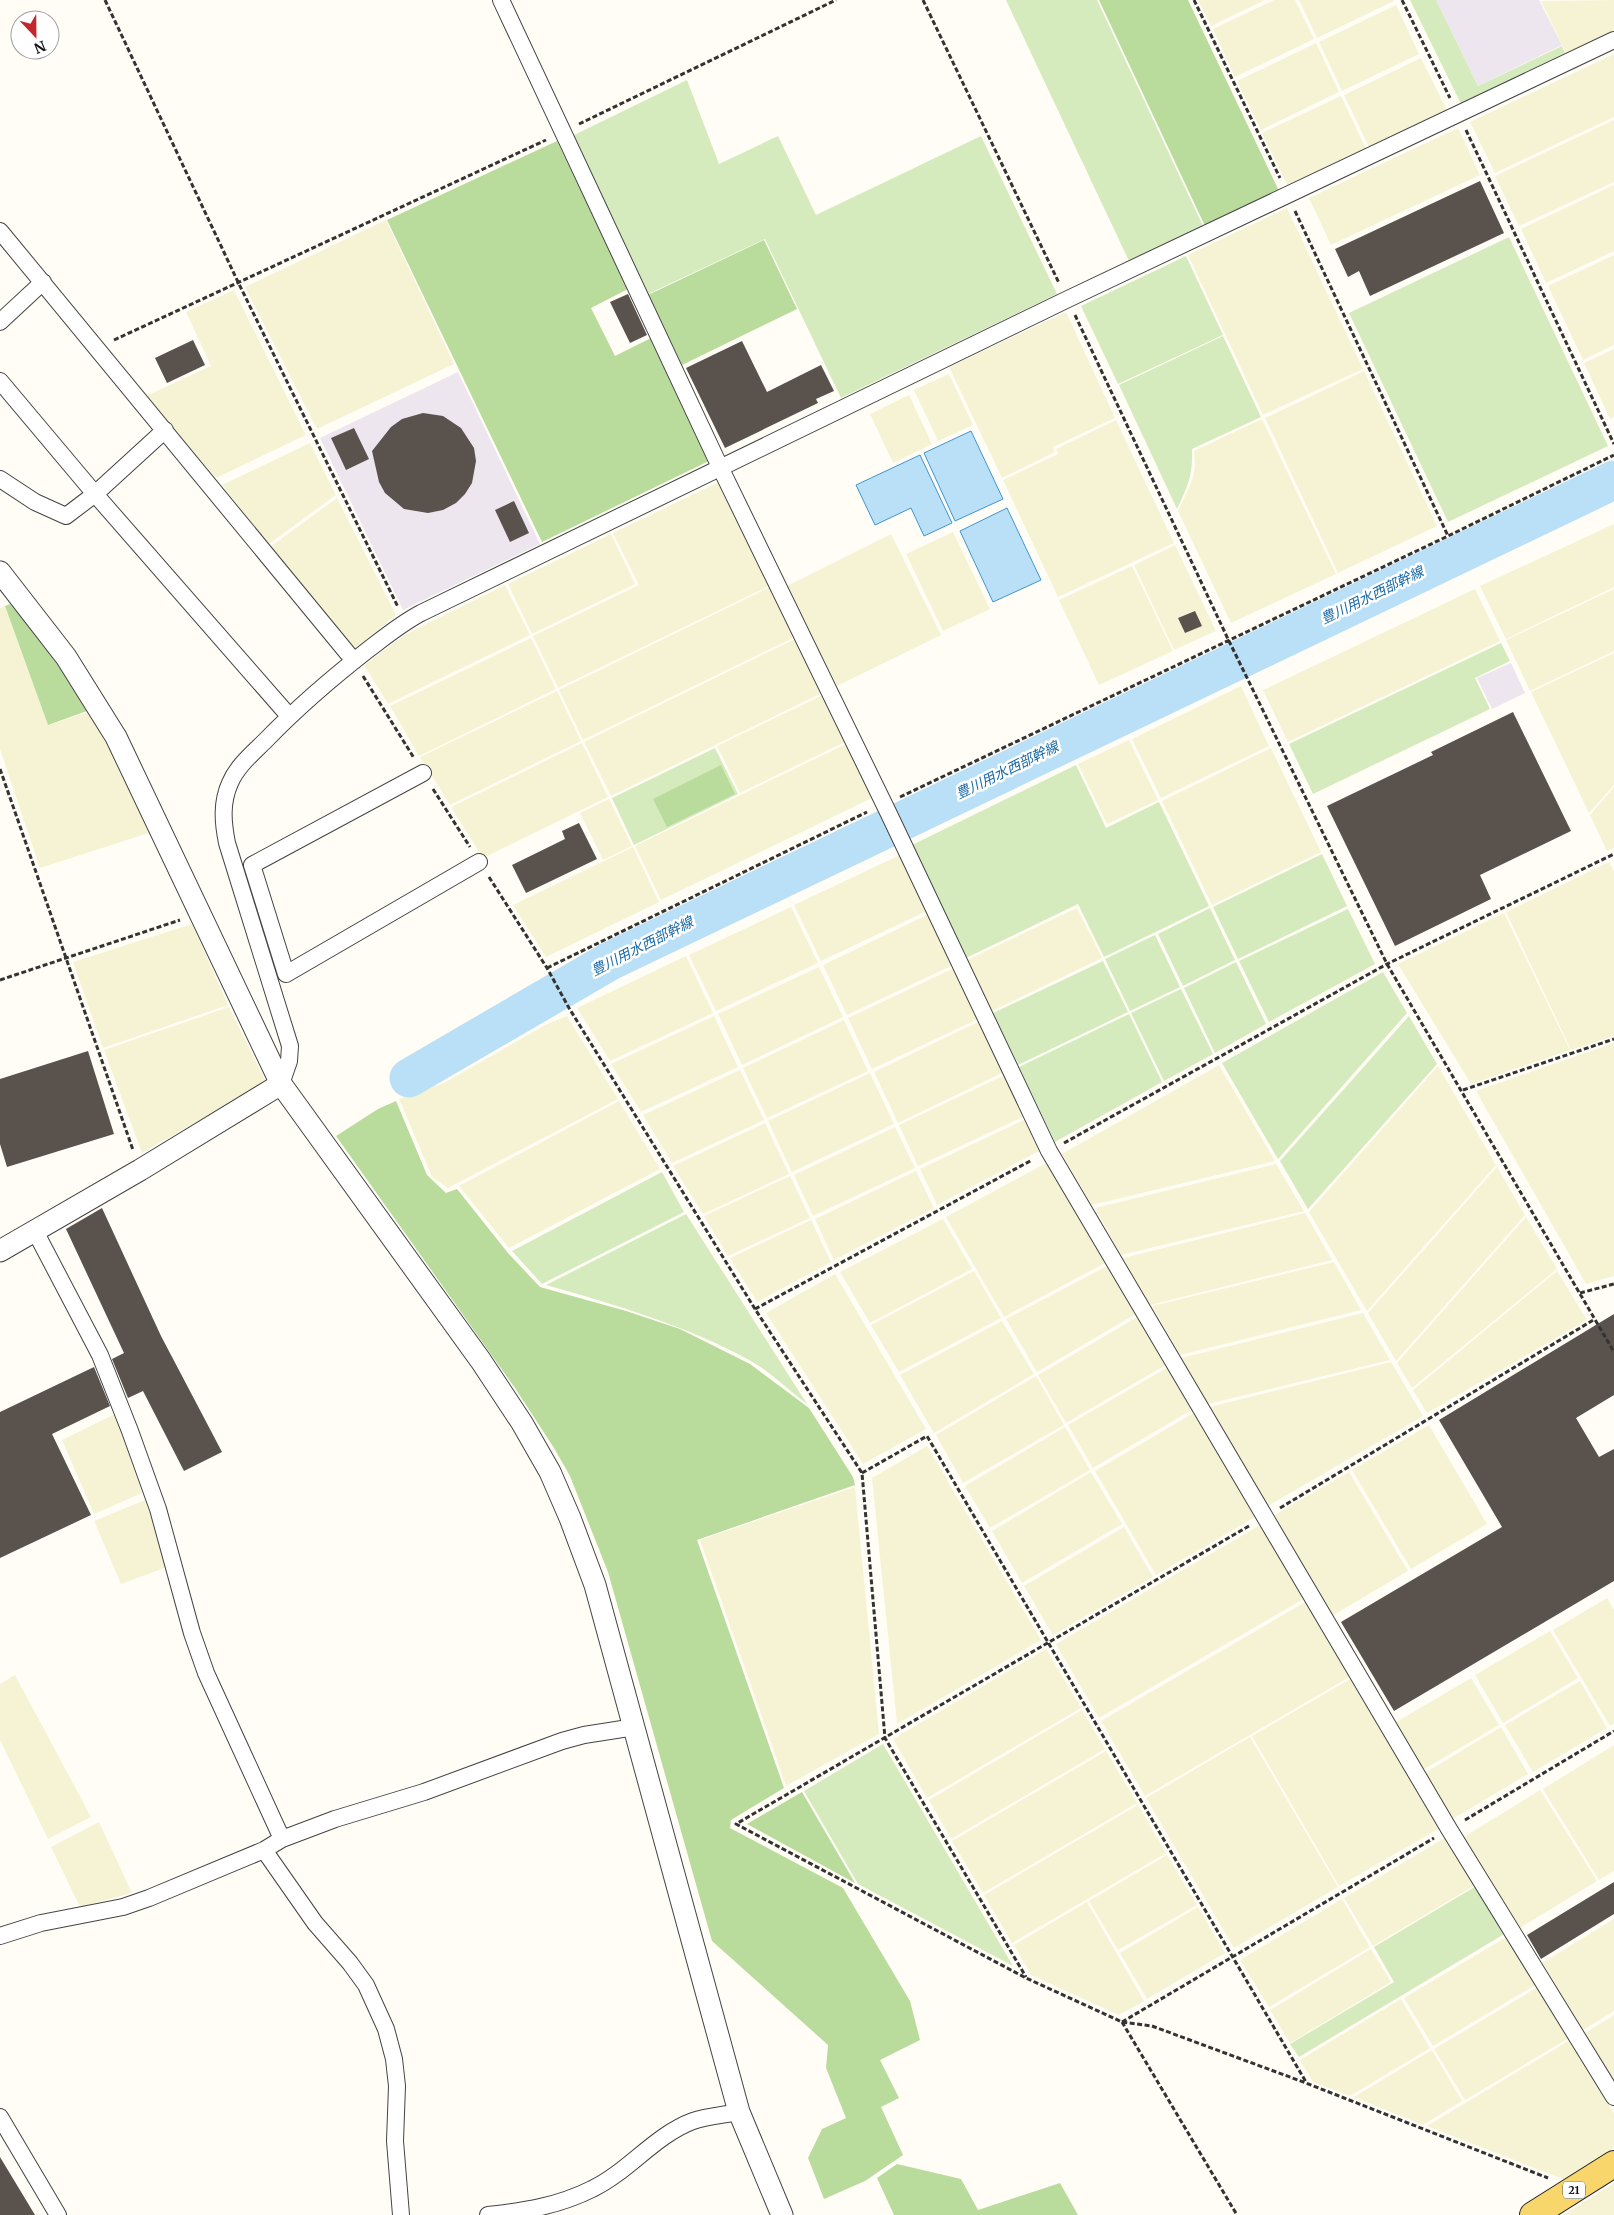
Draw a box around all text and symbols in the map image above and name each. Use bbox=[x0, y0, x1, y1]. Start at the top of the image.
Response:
north arrow bbox=[10, 10, 60, 60]
text: N bbox=[31, 37, 48, 57]
water label: 豊川用水西部幹線 bbox=[1318, 561, 1428, 628]
water label: 豊川用水西部幹線 bbox=[953, 736, 1063, 803]
water label: 豊川用水西部幹線 bbox=[588, 912, 698, 979]
road number: 21 bbox=[1563, 2182, 1585, 2198]

